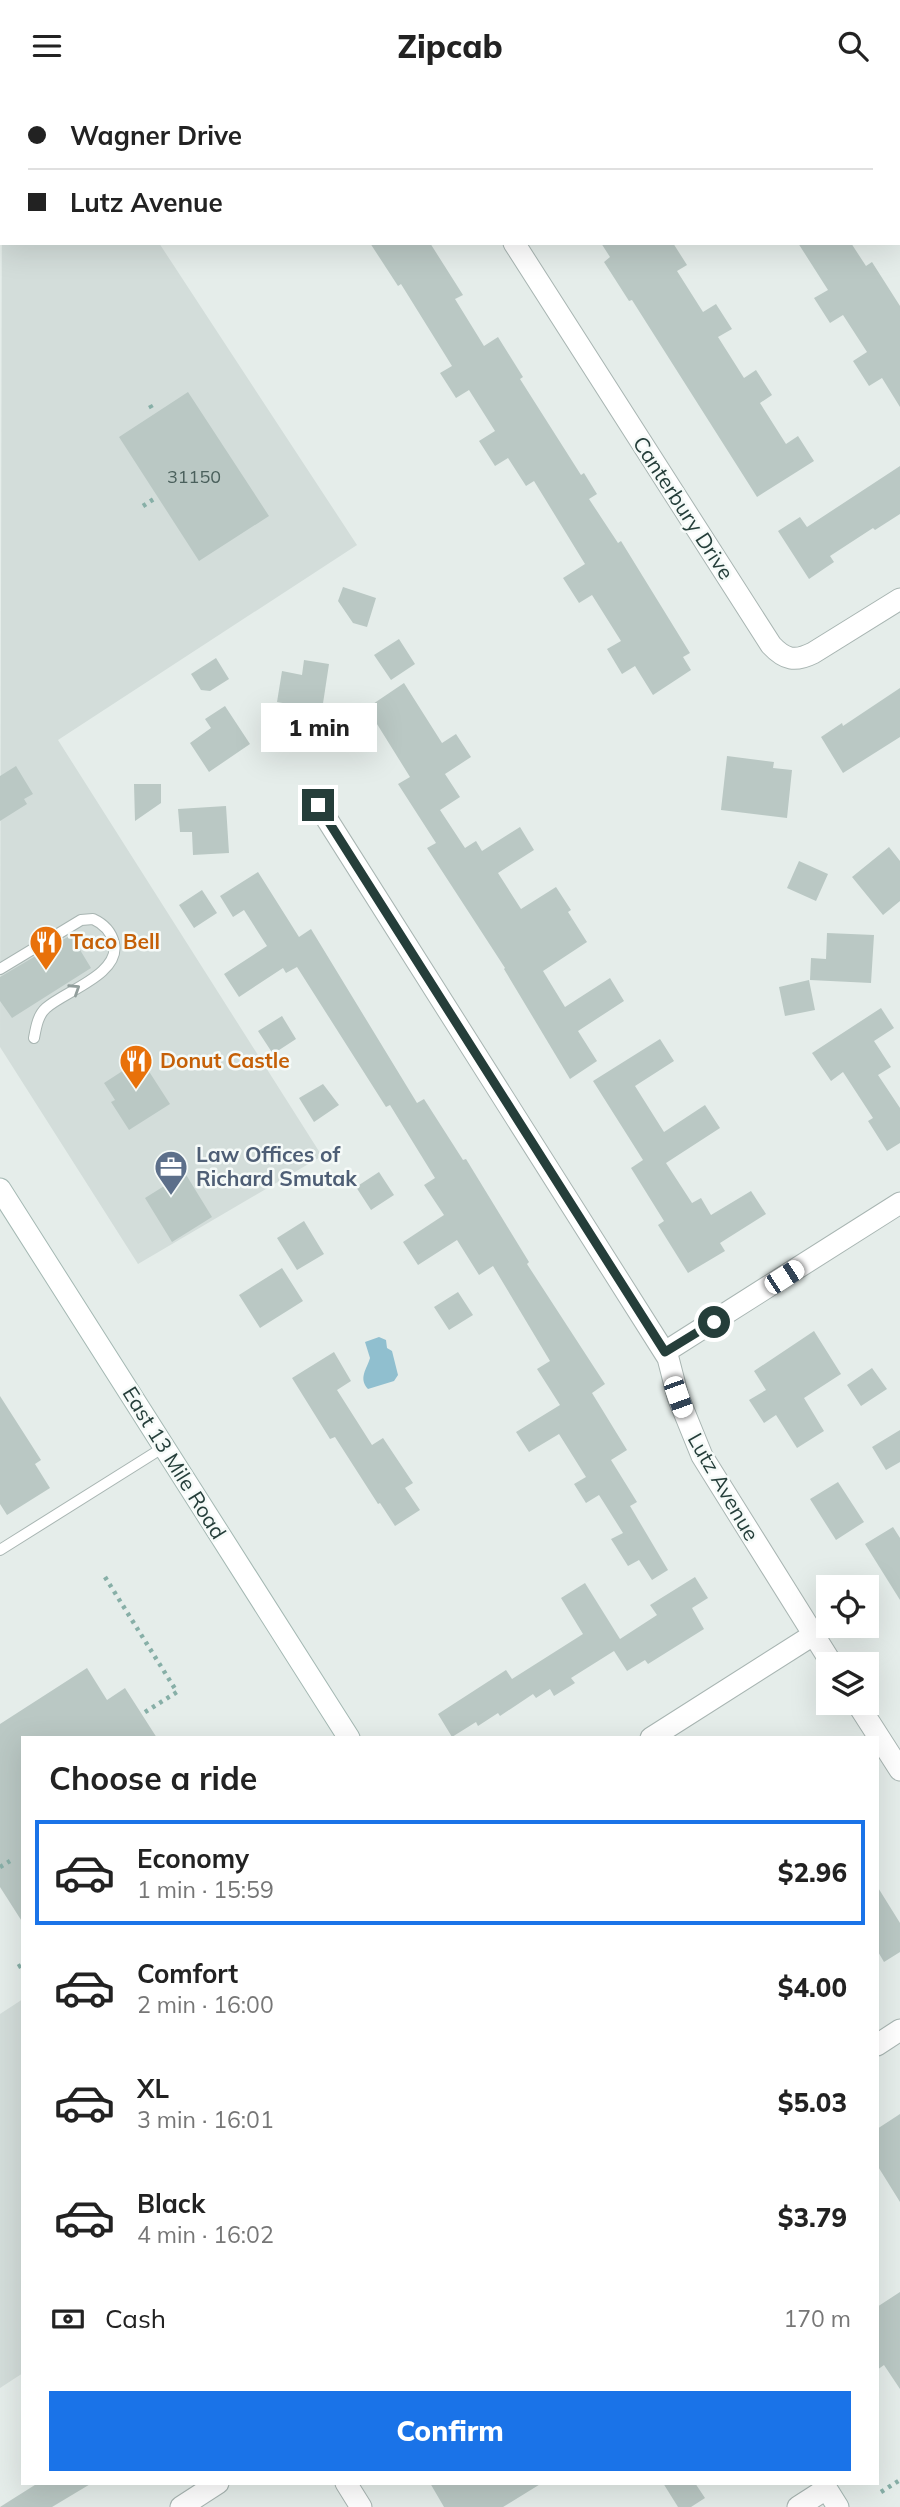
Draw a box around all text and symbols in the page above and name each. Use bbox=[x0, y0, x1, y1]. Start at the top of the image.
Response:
text: Zipcab bbox=[397, 26, 503, 66]
icon: menu bbox=[28, 27, 66, 65]
icon: search bbox=[834, 27, 872, 65]
text: Wagner Drive bbox=[70, 119, 242, 152]
text: Lutz Avenue bbox=[70, 186, 223, 219]
street label: Canterbury Drive bbox=[628, 431, 740, 584]
house number: 31150 bbox=[167, 465, 221, 488]
callout: 1 min bbox=[260, 703, 376, 753]
text: 1 min bbox=[288, 713, 350, 742]
route end bbox=[302, 789, 334, 821]
restaurant icon: Taco Bell bbox=[27, 923, 65, 972]
place label: Taco Bell bbox=[70, 928, 160, 954]
one-way arrow bbox=[68, 984, 81, 997]
restaurant icon: Donut Castle bbox=[117, 1042, 155, 1091]
place label: Donut Castle bbox=[160, 1047, 290, 1073]
place label: Law Offices of Richard Smutak bbox=[196, 1141, 357, 1191]
office icon: Law Offices of Richard Smutak bbox=[152, 1148, 190, 1197]
car bbox=[761, 1257, 808, 1297]
route start bbox=[698, 1306, 730, 1338]
car bbox=[661, 1374, 696, 1420]
street label: East 13 Mile Road bbox=[117, 1381, 232, 1544]
street label: Lutz Avenue bbox=[683, 1428, 765, 1545]
map controls bbox=[816, 1575, 879, 1715]
button: locate bbox=[816, 1575, 879, 1638]
button: layers bbox=[816, 1652, 879, 1715]
text: Choose a ride bbox=[49, 1758, 257, 1798]
icon: car bbox=[53, 1841, 116, 1904]
text: Economy bbox=[137, 1842, 249, 1875]
text: $2.96 bbox=[778, 1856, 847, 1889]
text: 1 min · 15:59 bbox=[137, 1875, 274, 1904]
icon: car bbox=[53, 1956, 116, 2019]
text: Comfort bbox=[137, 1957, 238, 1990]
text: $4.00 bbox=[778, 1971, 847, 2004]
text: 2 min · 16:00 bbox=[137, 1990, 274, 2019]
icon: car bbox=[53, 2071, 116, 2134]
text: XL bbox=[137, 2072, 169, 2105]
text: $5.03 bbox=[778, 2086, 847, 2119]
text: 3 min · 16:01 bbox=[137, 2105, 274, 2134]
icon: car bbox=[53, 2186, 116, 2249]
text: Black bbox=[137, 2187, 205, 2220]
text: $3.79 bbox=[778, 2201, 847, 2234]
text: 4 min · 16:02 bbox=[137, 2220, 274, 2249]
icon: cash bbox=[49, 2300, 87, 2338]
text: Cash bbox=[105, 2302, 166, 2335]
text: 170 m bbox=[783, 2304, 851, 2333]
button: Confirm bbox=[49, 2391, 851, 2471]

